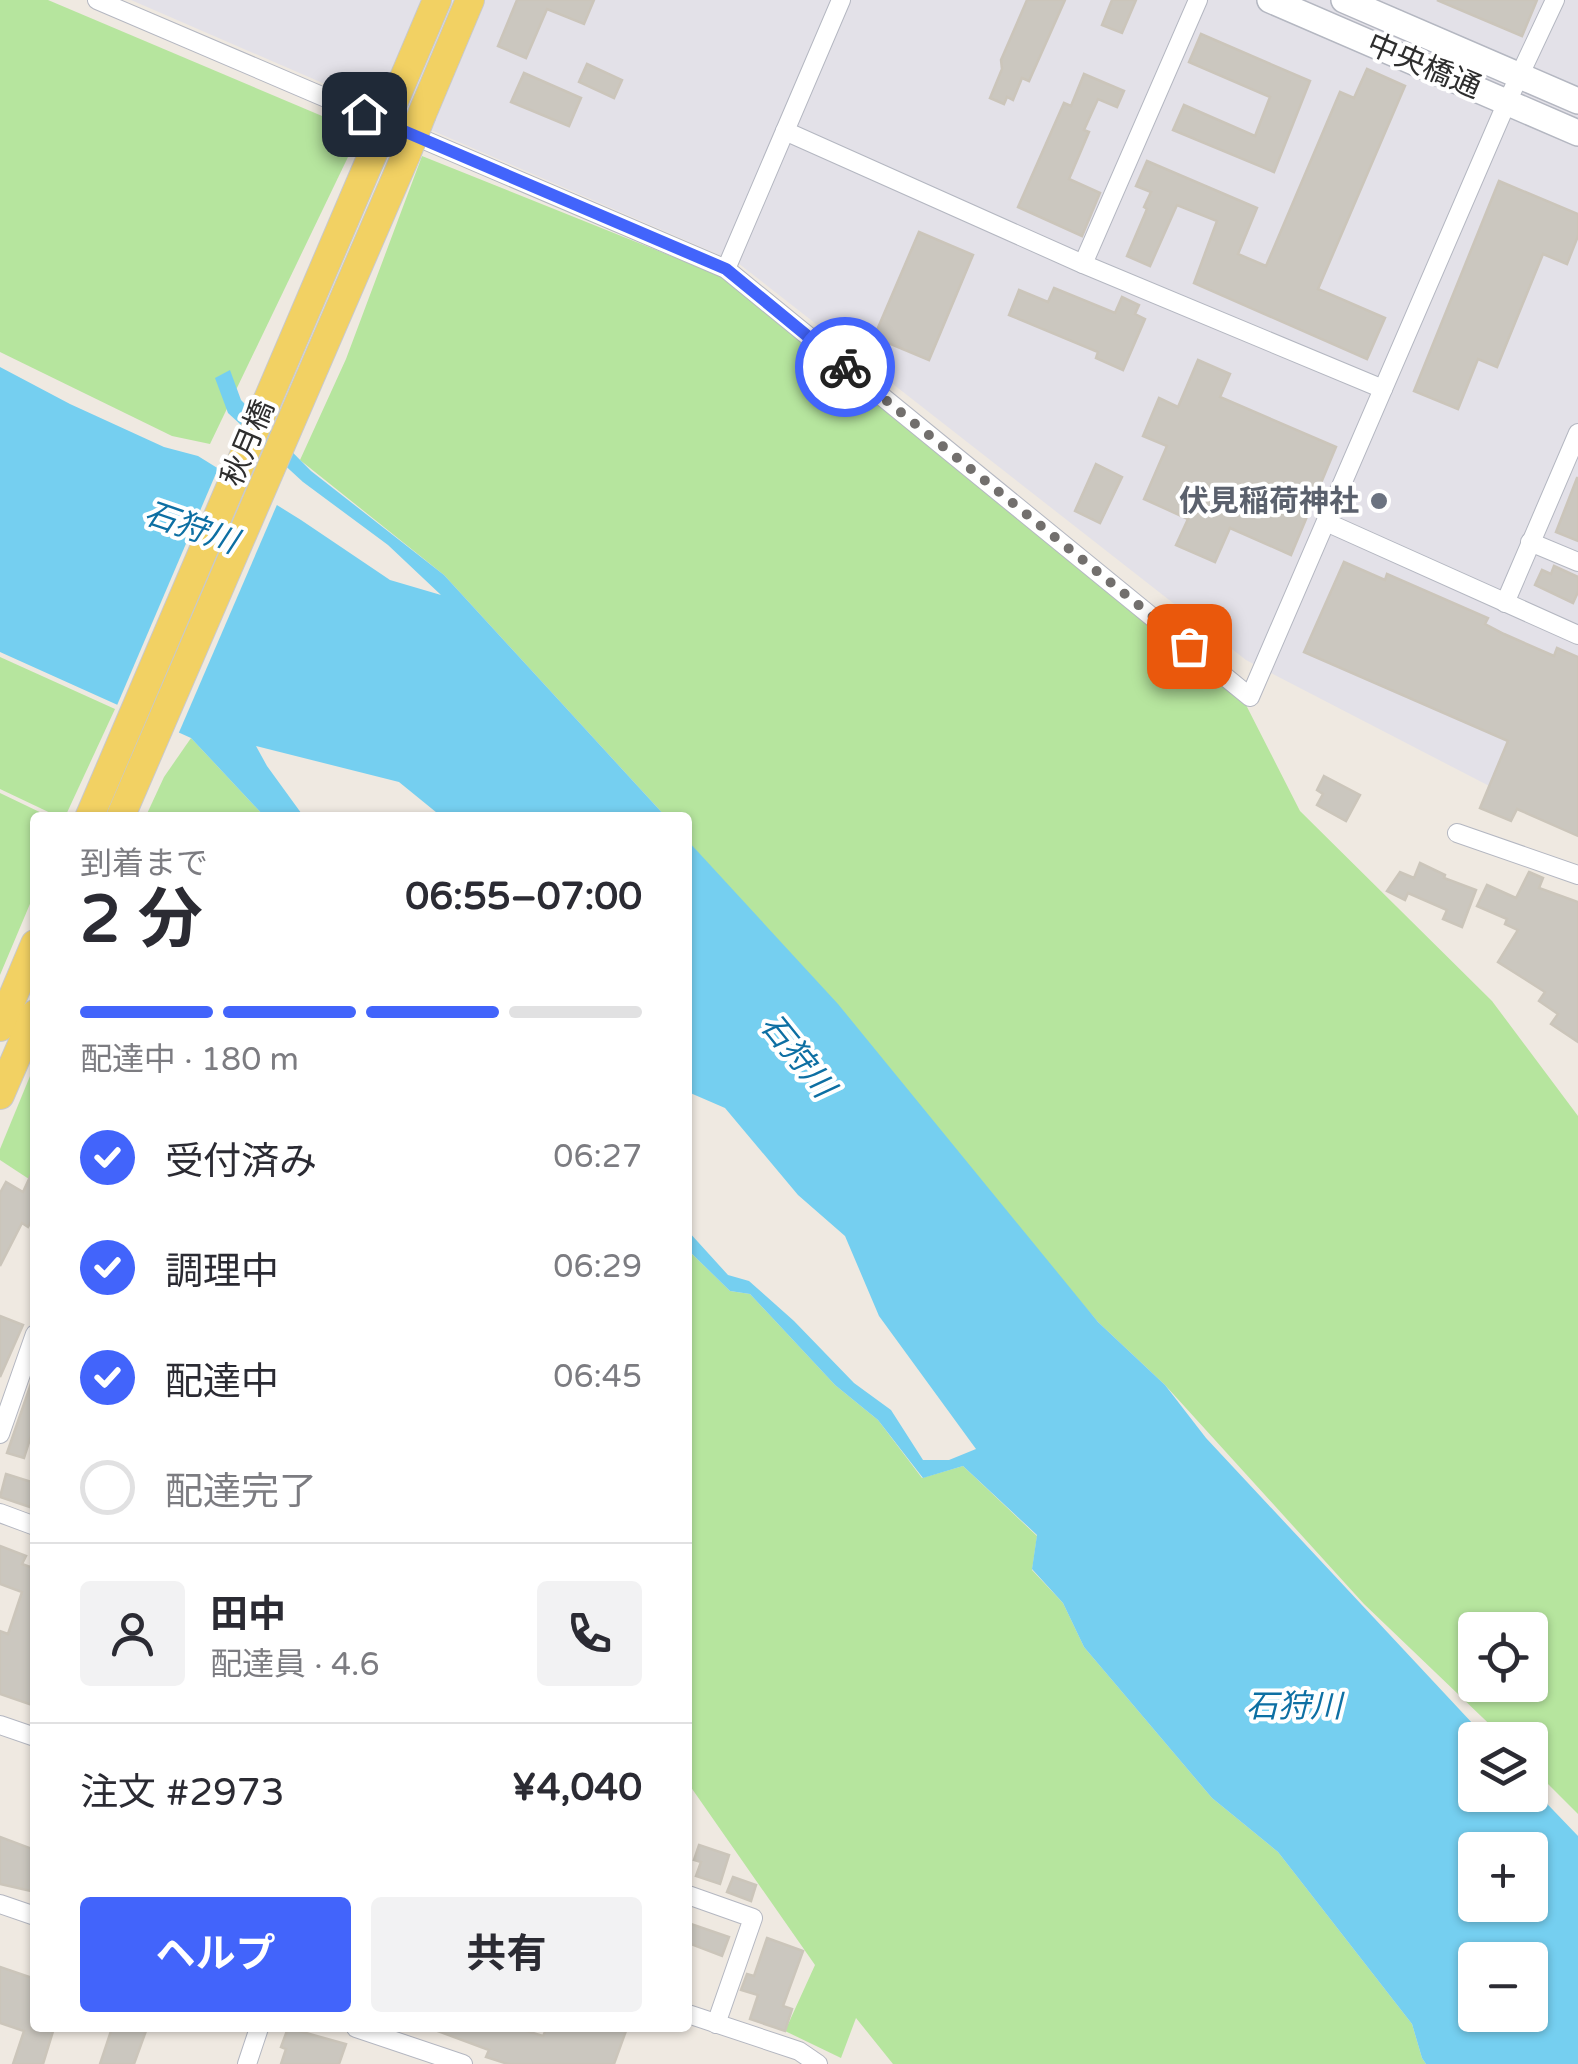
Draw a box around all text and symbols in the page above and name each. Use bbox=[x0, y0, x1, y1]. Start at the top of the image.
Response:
street label: 中央橋通 bbox=[1362, 26, 1486, 106]
pin bbox=[322, 72, 407, 157]
icon: home bbox=[337, 87, 392, 142]
courier bbox=[795, 317, 895, 417]
icon: bike bbox=[818, 340, 873, 395]
street label: 秋月橋 bbox=[213, 394, 283, 492]
place label: 伏見稲荷神社 bbox=[1179, 483, 1359, 520]
marker: 伏見稲荷神社 bbox=[1368, 490, 1390, 512]
water label: 石狩川 bbox=[139, 494, 245, 563]
pin bbox=[1147, 604, 1232, 689]
icon: bag bbox=[1162, 619, 1217, 674]
text: 到着まで bbox=[80, 845, 208, 883]
text: 06:55–07:00 bbox=[405, 874, 642, 920]
text: 2 分 bbox=[80, 881, 203, 960]
water label: 石狩川 bbox=[752, 1007, 844, 1108]
text: 配達中 · 180 m bbox=[80, 1041, 299, 1079]
icon: check bbox=[80, 1130, 135, 1185]
text: 06:27 bbox=[553, 1138, 642, 1176]
text: 受付済み bbox=[165, 1139, 317, 1185]
icon: check bbox=[80, 1240, 135, 1295]
text: 06:29 bbox=[553, 1248, 642, 1286]
text: 調理中 bbox=[165, 1249, 279, 1295]
icon: check bbox=[80, 1350, 135, 1405]
text: 06:45 bbox=[553, 1358, 642, 1396]
text: 配達中 bbox=[165, 1359, 279, 1405]
text: 配達完了 bbox=[165, 1469, 317, 1515]
button: person bbox=[80, 1581, 185, 1686]
button: phone bbox=[537, 1581, 642, 1686]
text: 田中 bbox=[210, 1592, 286, 1638]
map controls bbox=[1458, 1612, 1548, 2032]
button: locate bbox=[1458, 1612, 1548, 1702]
text: 配達員 · 4.6 bbox=[210, 1646, 379, 1684]
water label: 石狩川 bbox=[1246, 1688, 1345, 1726]
button: layers bbox=[1458, 1722, 1548, 1812]
text: ¥4,040 bbox=[512, 1765, 642, 1811]
text: 注文 #2973 bbox=[80, 1770, 285, 1816]
button: + bbox=[1458, 1832, 1548, 1922]
button: ヘルプ bbox=[80, 1897, 351, 2012]
button: 共有 bbox=[371, 1897, 642, 2012]
button: − bbox=[1458, 1942, 1548, 2032]

